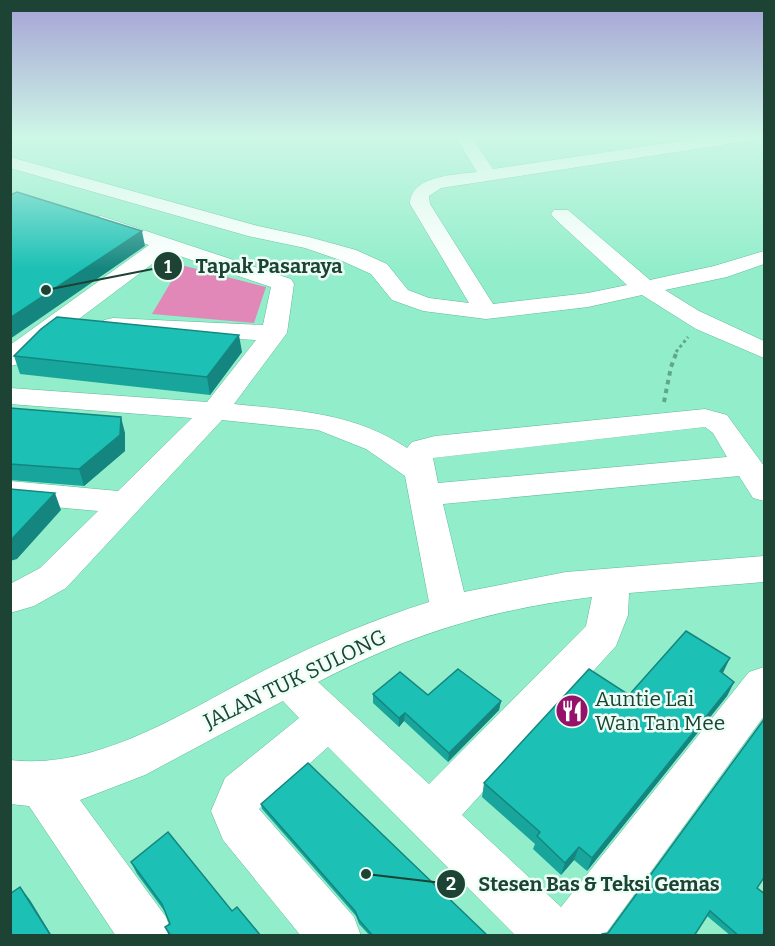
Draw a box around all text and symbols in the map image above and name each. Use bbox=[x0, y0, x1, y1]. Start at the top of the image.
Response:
callout: Tapak Pasaraya bbox=[153, 247, 354, 285]
text: Tapak Pasaraya bbox=[195, 254, 343, 278]
text: 1 bbox=[164, 256, 172, 278]
street label: JALAN TUK SULONG bbox=[199, 624, 391, 735]
place label: Auntie Lai Wan Tan Mee bbox=[595, 686, 725, 736]
restaurant icon: Auntie Lai Wan Tan Mee bbox=[554, 693, 590, 729]
callout: Stesen Bas & Teksi Gemas bbox=[436, 865, 732, 903]
text: Stesen Bas & Teksi Gemas bbox=[478, 872, 720, 896]
text: 2 bbox=[446, 873, 456, 895]

